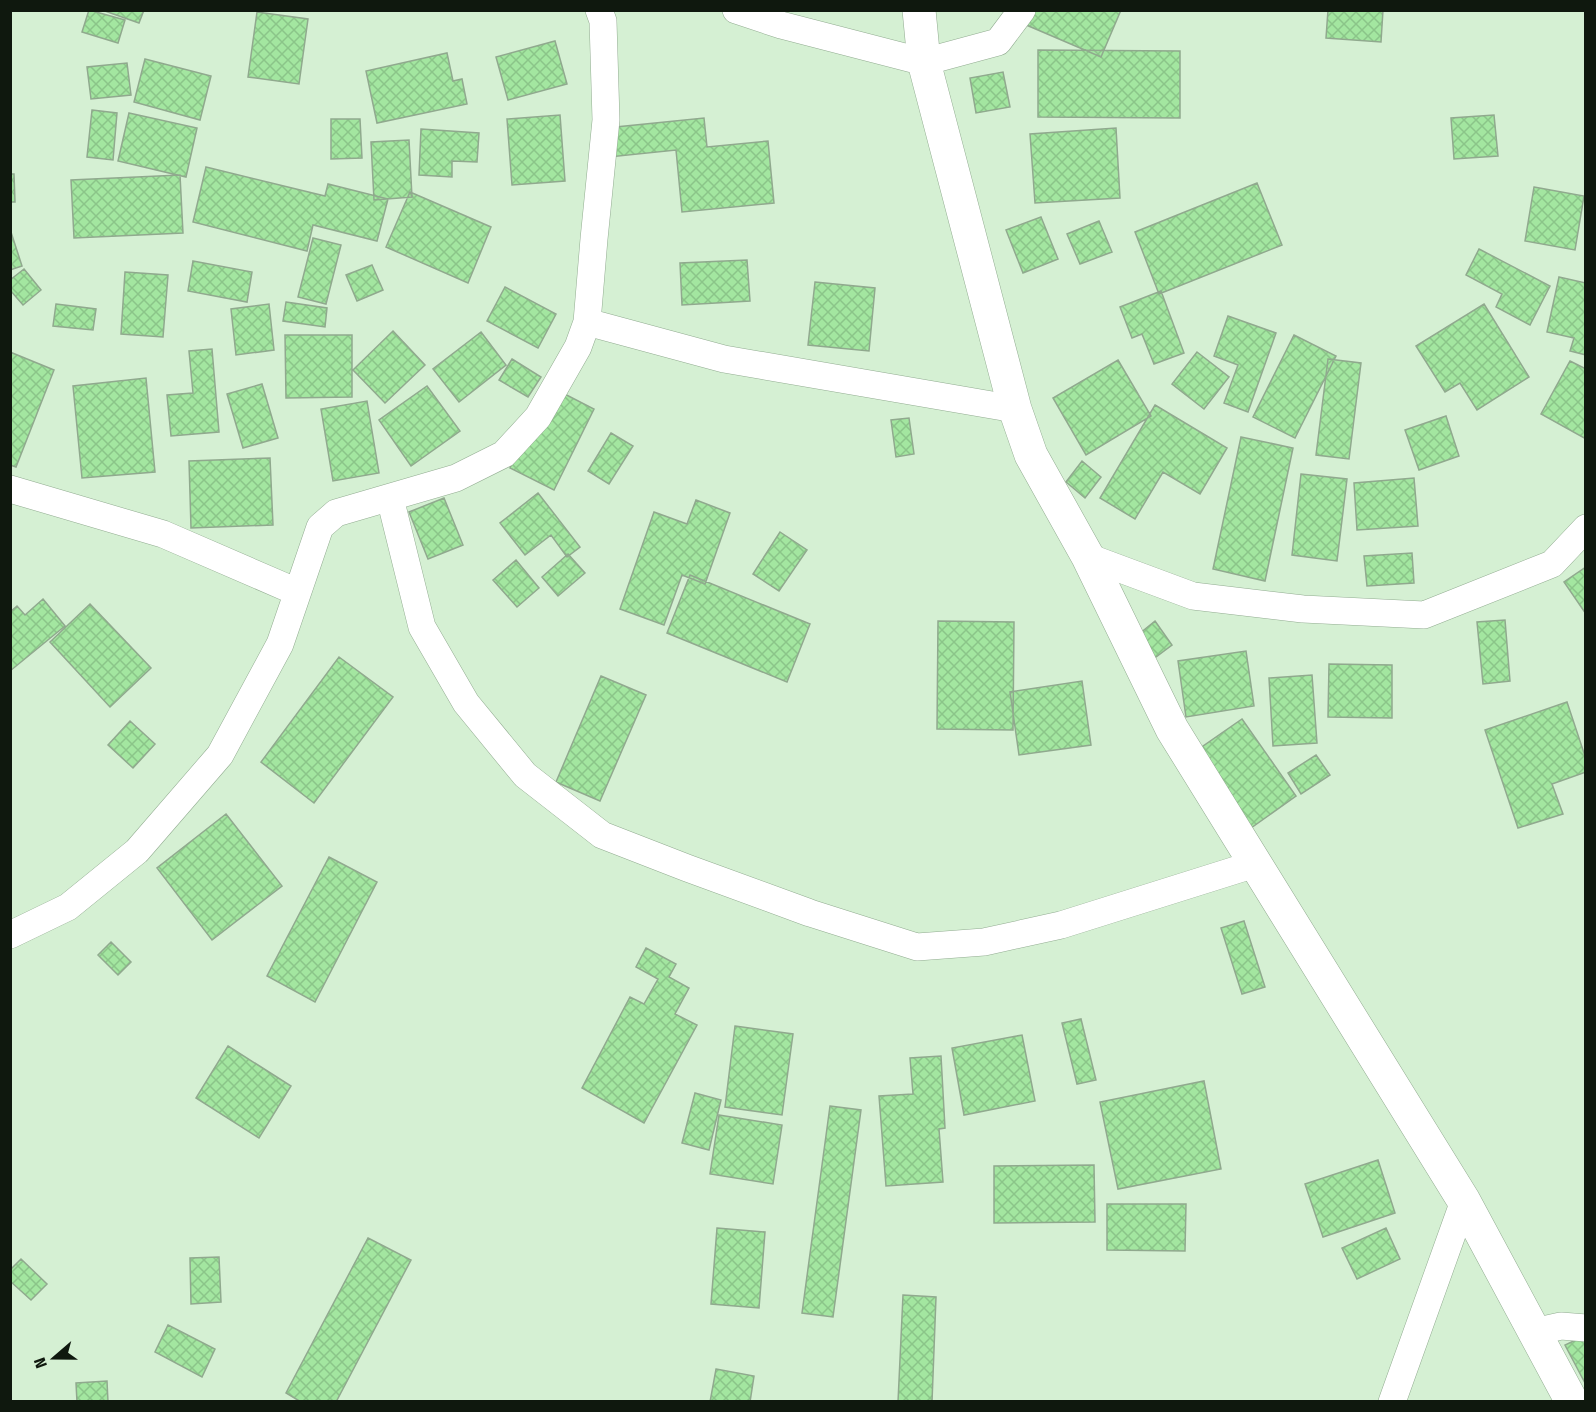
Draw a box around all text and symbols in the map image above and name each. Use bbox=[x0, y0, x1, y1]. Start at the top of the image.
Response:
north arrow bbox=[24, 1328, 84, 1388]
text: N bbox=[30, 1355, 51, 1371]

